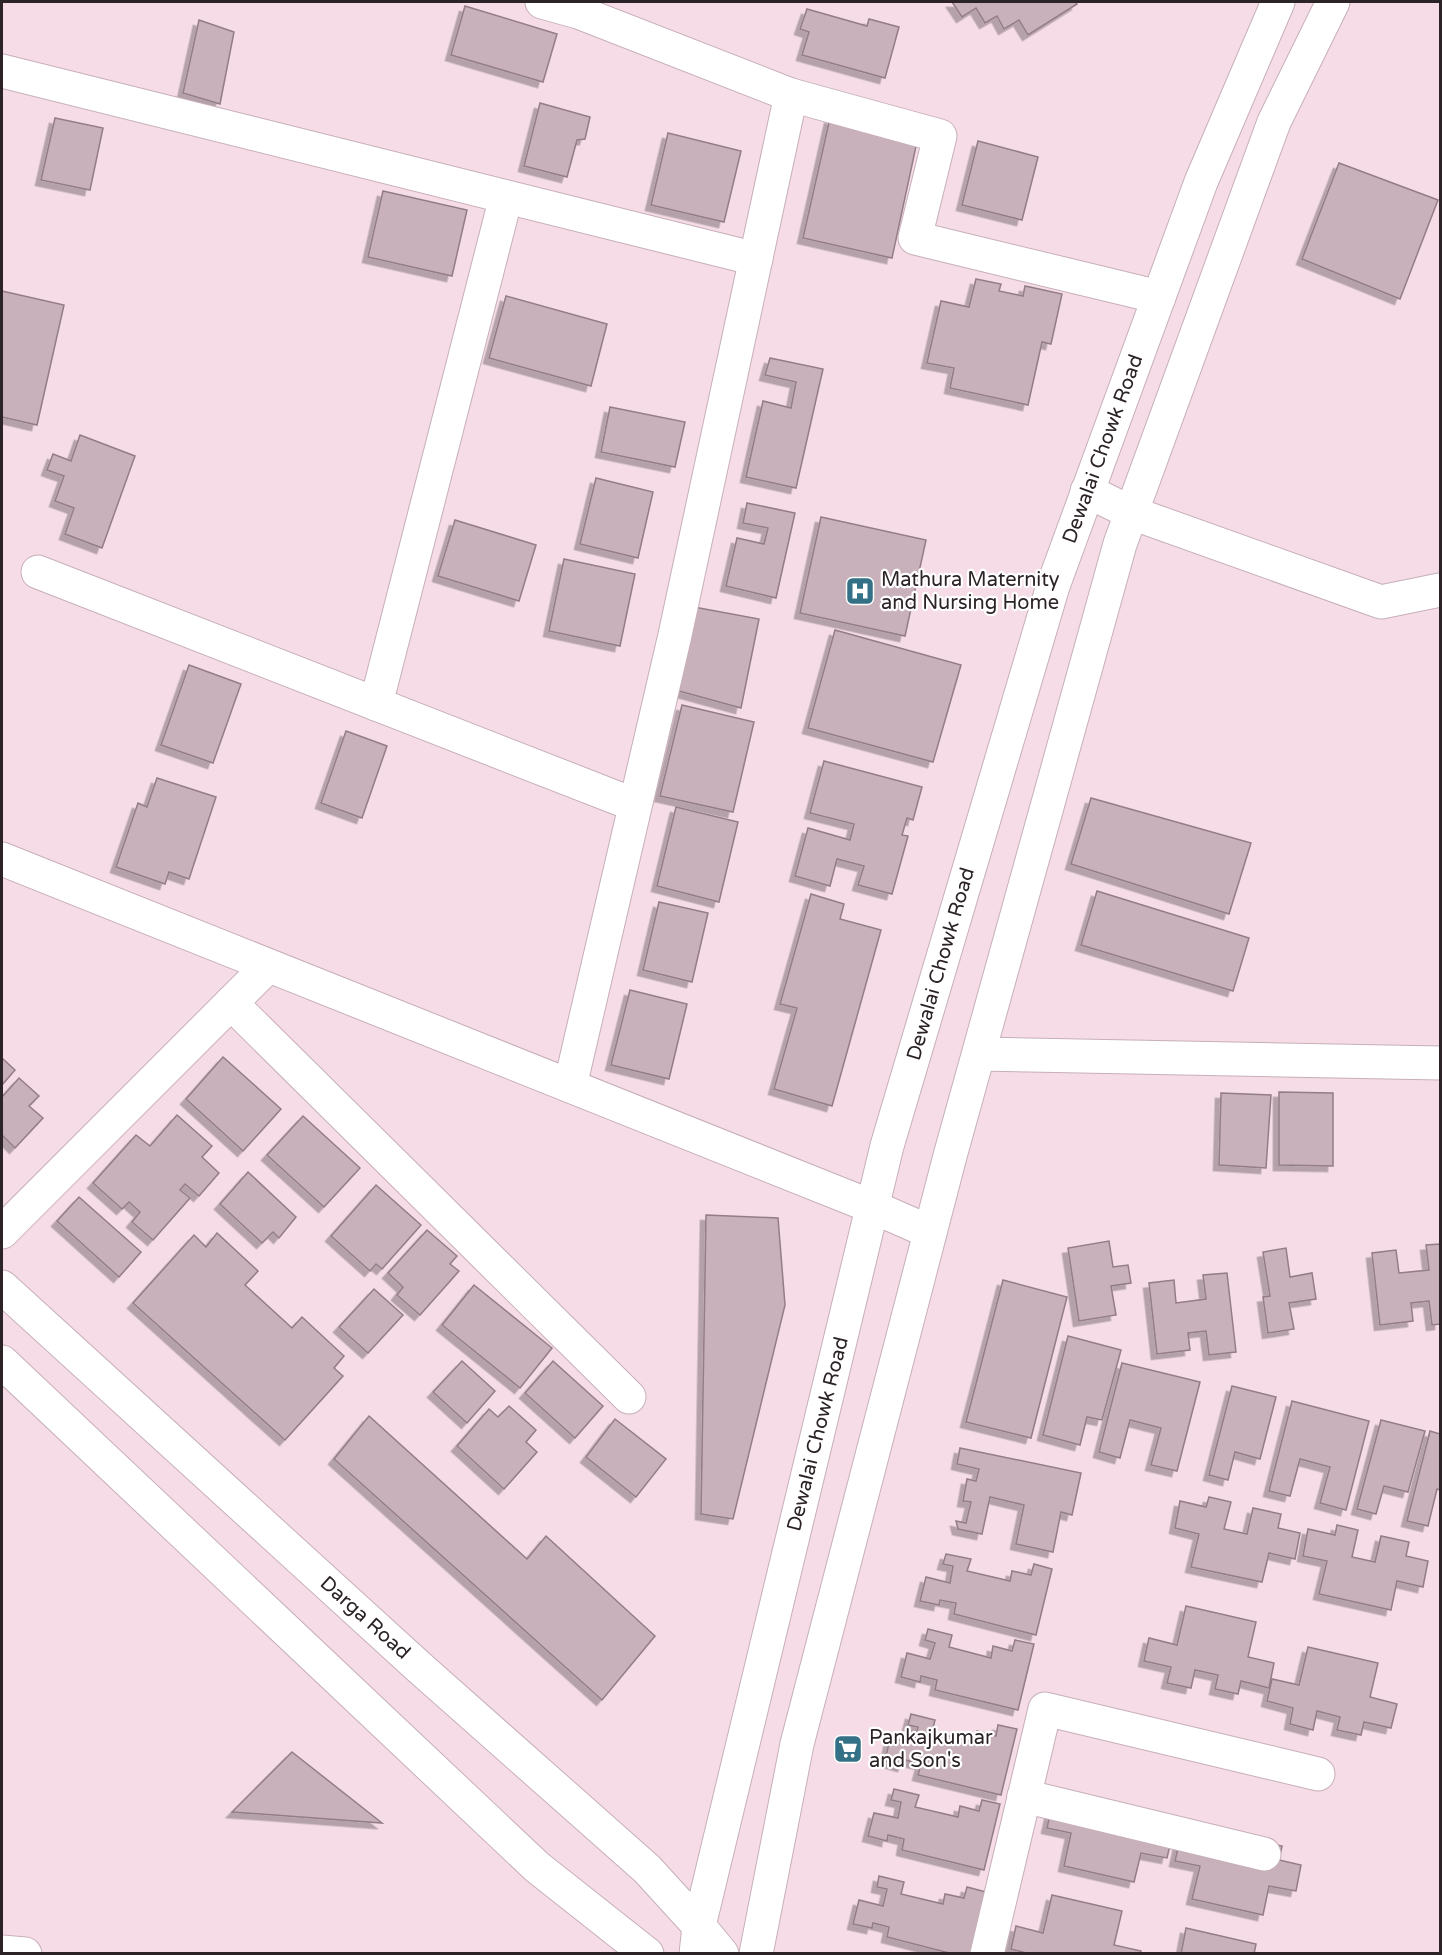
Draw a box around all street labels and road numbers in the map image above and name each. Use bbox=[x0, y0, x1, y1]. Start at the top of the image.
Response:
street label: Dewalai Chowk Road bbox=[1058, 351, 1148, 547]
street label: Dewalai Chowk Road bbox=[902, 865, 980, 1063]
street label: Dewalai Chowk Road bbox=[782, 1334, 854, 1534]
street label: Darga Road bbox=[315, 1571, 415, 1665]

